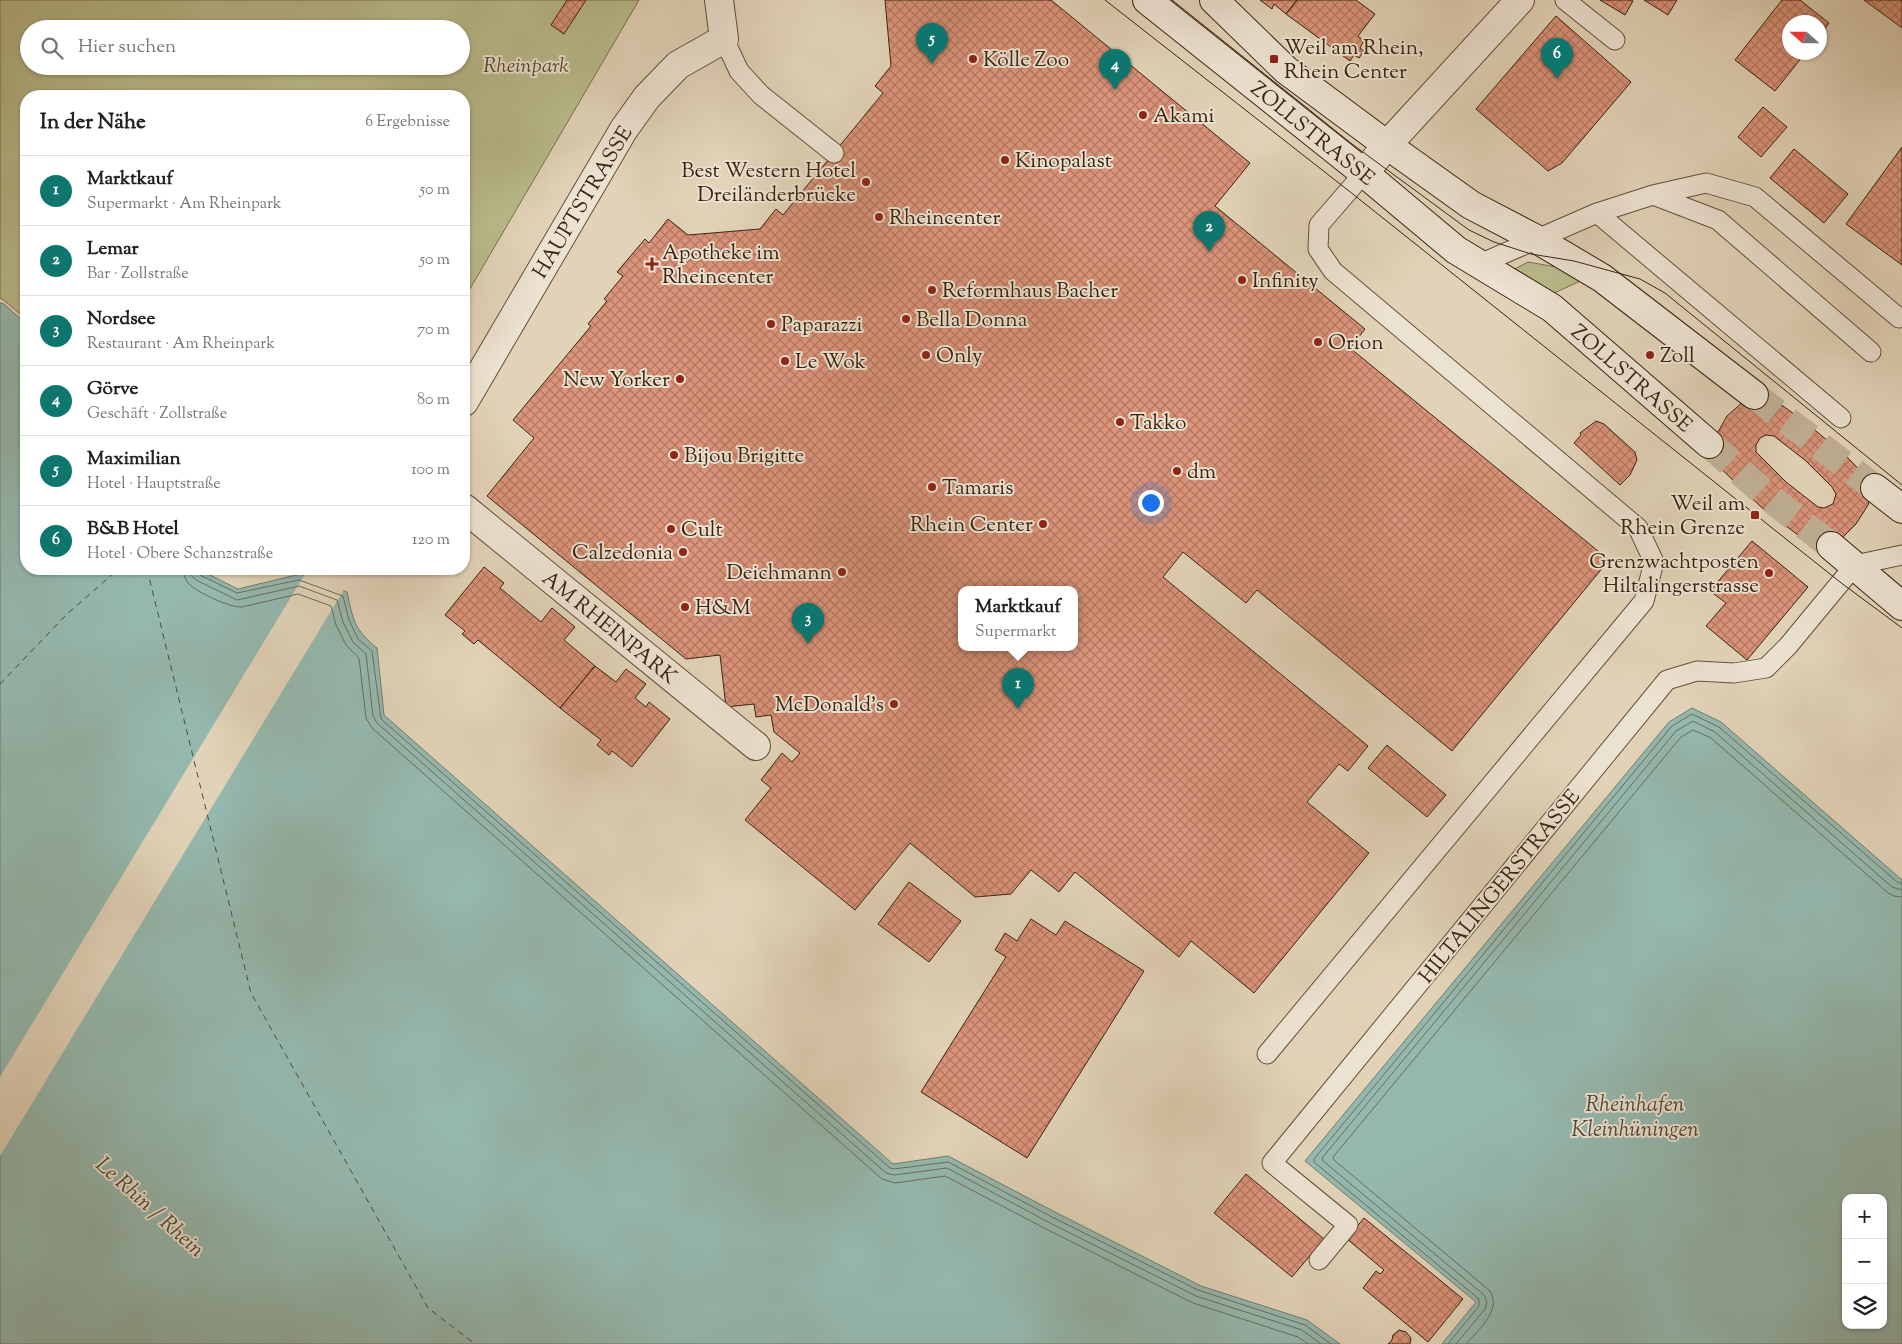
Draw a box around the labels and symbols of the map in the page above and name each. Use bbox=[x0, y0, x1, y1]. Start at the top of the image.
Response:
north arrow bbox=[1782, 15, 1827, 60]
pin: 5 bbox=[916, 23, 948, 64]
place label: Weil am Rhein, Rhein Center bbox=[1284, 34, 1423, 88]
pin: 6 bbox=[1541, 38, 1573, 79]
place label: Kölle Zoo bbox=[983, 46, 1069, 76]
pin: 4 bbox=[1099, 49, 1131, 90]
park label: Rheinpark bbox=[483, 52, 569, 82]
marker: Kölle Zoo bbox=[967, 53, 979, 65]
marker: Weil am Rhein, Rhein Center bbox=[1268, 53, 1280, 65]
street label: ZOLLSTRASSE bbox=[1243, 75, 1380, 194]
place label: Akami bbox=[1153, 102, 1215, 132]
marker: Akami bbox=[1137, 109, 1149, 121]
street label: HAUPTSTRASSE bbox=[526, 121, 641, 285]
place label: Kinopalast bbox=[1015, 147, 1112, 177]
marker: Kinopalast bbox=[999, 154, 1011, 166]
place label: Best Western Hotel Dreiländerbrücke bbox=[681, 157, 856, 211]
marker: Best Western Hotel Dreiländerbrücke bbox=[860, 176, 872, 188]
place label: Rheincenter bbox=[889, 204, 1001, 234]
marker: Rheincenter bbox=[873, 211, 885, 223]
pin: 2 bbox=[1193, 211, 1225, 252]
place label: Apotheke im Rheincenter bbox=[662, 239, 780, 293]
marker: Apotheke im Rheincenter bbox=[646, 258, 658, 270]
place label: Infinity bbox=[1252, 267, 1319, 297]
marker: Infinity bbox=[1236, 274, 1248, 286]
place label: Reformhaus Bacher bbox=[942, 277, 1118, 307]
marker: Reformhaus Bacher bbox=[926, 284, 938, 296]
place label: Bella Donna bbox=[916, 306, 1028, 336]
place label: Paparazzi bbox=[781, 311, 862, 341]
marker: Bella Donna bbox=[900, 313, 912, 325]
marker: Paparazzi bbox=[765, 318, 777, 330]
street label: ZOLLSTRASSE bbox=[1564, 318, 1698, 441]
place label: Orion bbox=[1328, 329, 1384, 359]
marker: Orion bbox=[1312, 336, 1324, 348]
place label: Only bbox=[936, 342, 983, 372]
place label: Zoll bbox=[1660, 342, 1695, 372]
place label: Le Wok bbox=[795, 348, 867, 378]
marker: Only bbox=[920, 349, 932, 361]
marker: Zoll bbox=[1644, 349, 1656, 361]
marker: Le Wok bbox=[779, 355, 791, 367]
place label: New Yorker bbox=[563, 366, 670, 396]
marker: New Yorker bbox=[674, 373, 686, 385]
place label: Takko bbox=[1130, 409, 1187, 439]
marker: Takko bbox=[1114, 416, 1126, 428]
place label: Bijou Brigitte bbox=[684, 442, 804, 472]
marker: Bijou Brigitte bbox=[668, 449, 680, 461]
place label: dm bbox=[1187, 458, 1216, 488]
marker: dm bbox=[1171, 465, 1183, 477]
place label: Tamaris bbox=[942, 474, 1013, 504]
marker: Tamaris bbox=[926, 481, 938, 493]
your location bbox=[1138, 490, 1164, 516]
place label: Weil am Rhein Grenze bbox=[1620, 490, 1745, 544]
marker: Weil am Rhein Grenze bbox=[1749, 509, 1761, 521]
place label: Rhein Center bbox=[910, 511, 1033, 541]
place label: Cult bbox=[681, 516, 723, 546]
marker: Rhein Center bbox=[1037, 518, 1049, 530]
marker: Cult bbox=[665, 523, 677, 535]
place label: Calzedonia bbox=[572, 539, 673, 569]
marker: Calzedonia bbox=[677, 546, 689, 558]
place label: Grenzwachtposten Hiltalingerstrasse bbox=[1589, 548, 1759, 602]
place label: Deichmann bbox=[726, 559, 832, 589]
street label: AM RHEINPARK bbox=[535, 565, 683, 692]
marker: Deichmann bbox=[836, 566, 848, 578]
marker: Grenzwachtposten Hiltalingerstrasse bbox=[1763, 567, 1775, 579]
place label: H&M bbox=[695, 594, 751, 624]
marker: H&M bbox=[679, 601, 691, 613]
pin: 3 bbox=[792, 603, 824, 644]
pin: 1 bbox=[1002, 668, 1034, 709]
place label: McDonald's bbox=[775, 691, 884, 721]
marker: McDonald's bbox=[888, 698, 900, 710]
street label: HILTALINGERSTRASSE bbox=[1413, 784, 1589, 991]
water label: Rheinhafen Kleinhüningen bbox=[1571, 1090, 1699, 1147]
water label: Le Rhin / Rhein bbox=[87, 1150, 211, 1266]

